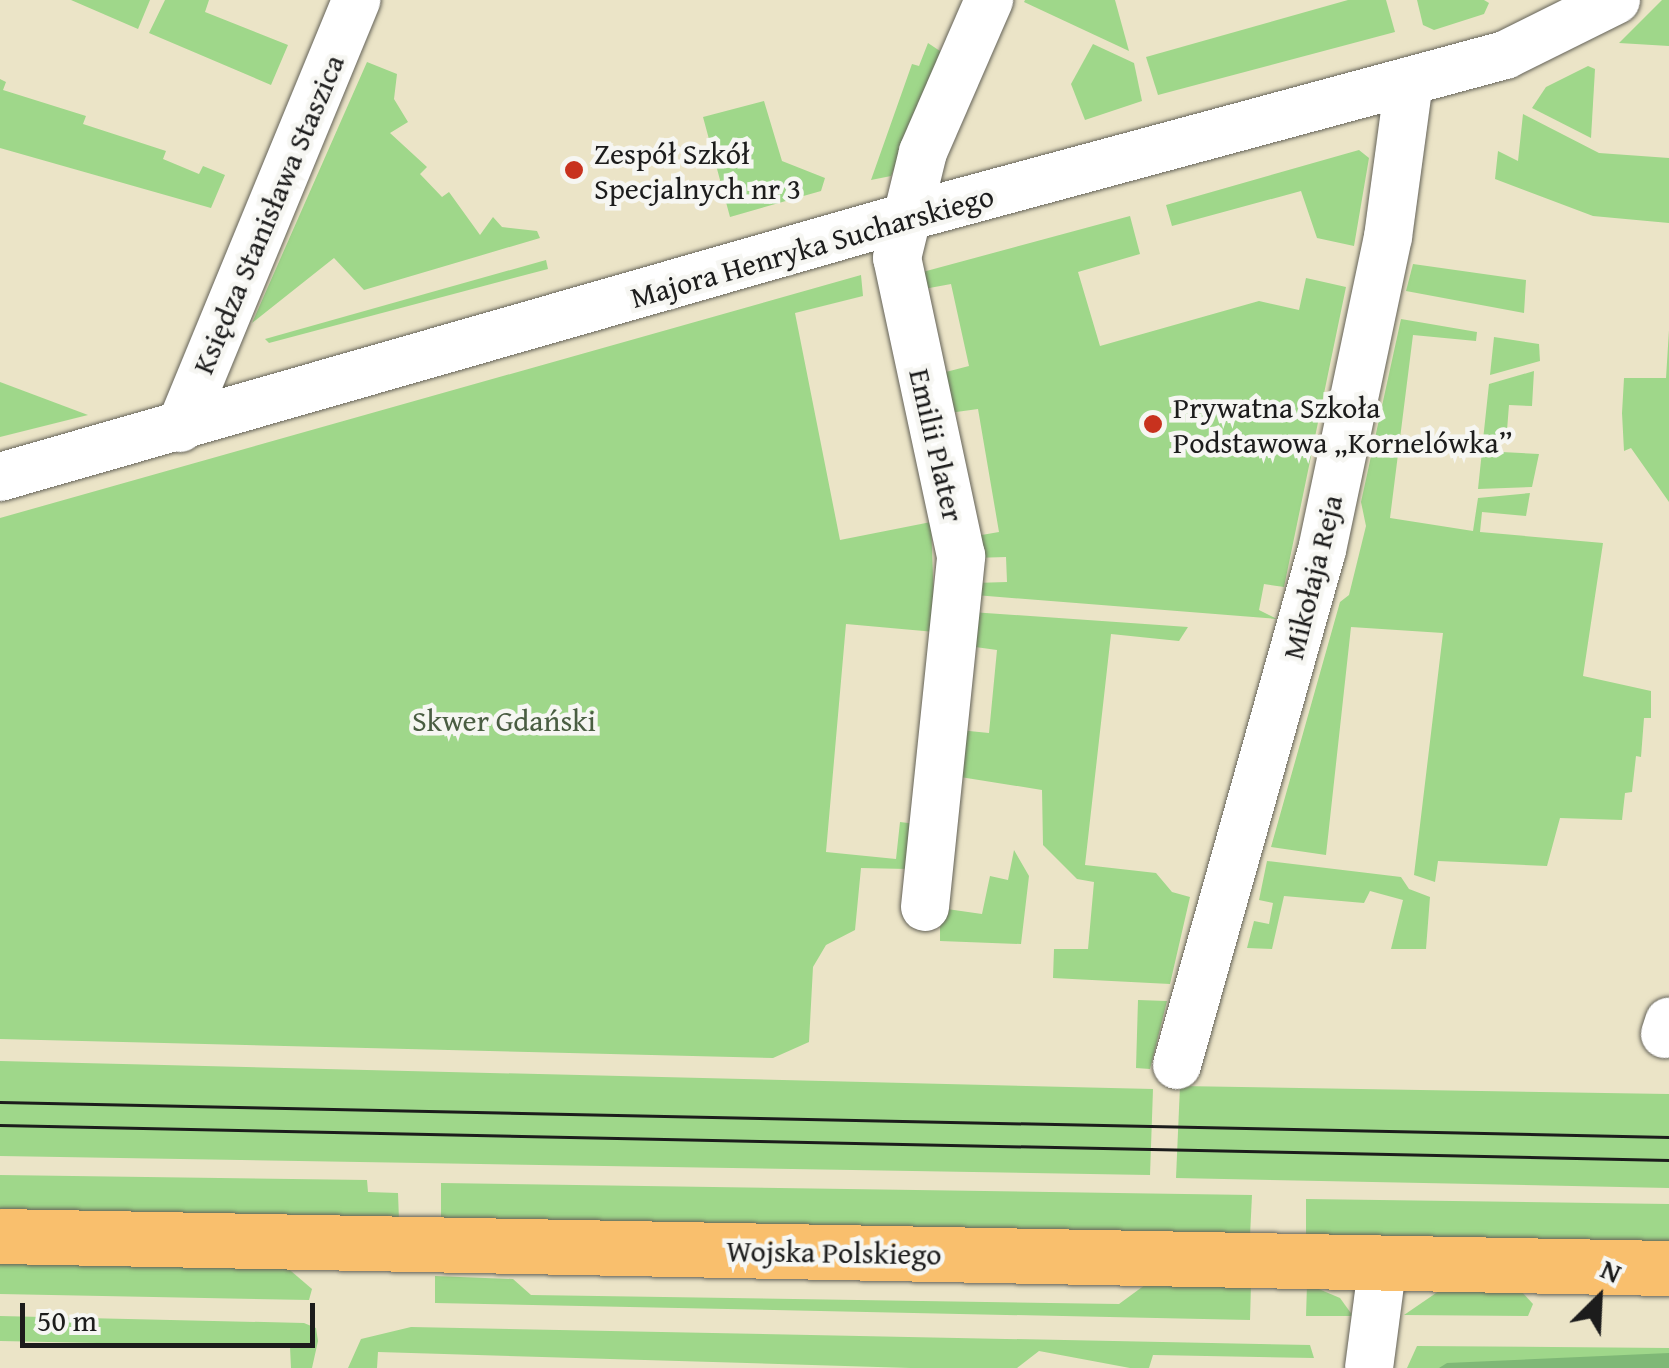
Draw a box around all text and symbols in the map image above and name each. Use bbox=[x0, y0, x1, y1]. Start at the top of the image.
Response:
street label: Księdza Stanisława Staszica bbox=[184, 49, 352, 379]
place label: Zespół Szkół Specjalnych nr 3 bbox=[594, 135, 801, 206]
marker: Zespół Szkół Specjalnych nr 3 bbox=[563, 159, 585, 181]
street label: Majora Henryka Sucharskiego bbox=[626, 177, 998, 315]
street label: Emilii Plater bbox=[902, 365, 972, 525]
place label: Prywatna Szkoła Podstawowa „Kornelówka” bbox=[1173, 389, 1512, 460]
marker: Prywatna Szkoła Podstawowa „Kornelówka” bbox=[1142, 413, 1164, 435]
street label: Mikołaja Reja bbox=[1274, 491, 1350, 663]
park label: Skwer Gdański bbox=[412, 702, 596, 738]
street label: Wojska Polskiego bbox=[726, 1232, 942, 1272]
north arrow bbox=[1549, 1248, 1649, 1348]
text: N bbox=[1595, 1248, 1628, 1293]
scale bar bbox=[25, 1283, 320, 1345]
text: 50 m bbox=[37, 1298, 97, 1342]

